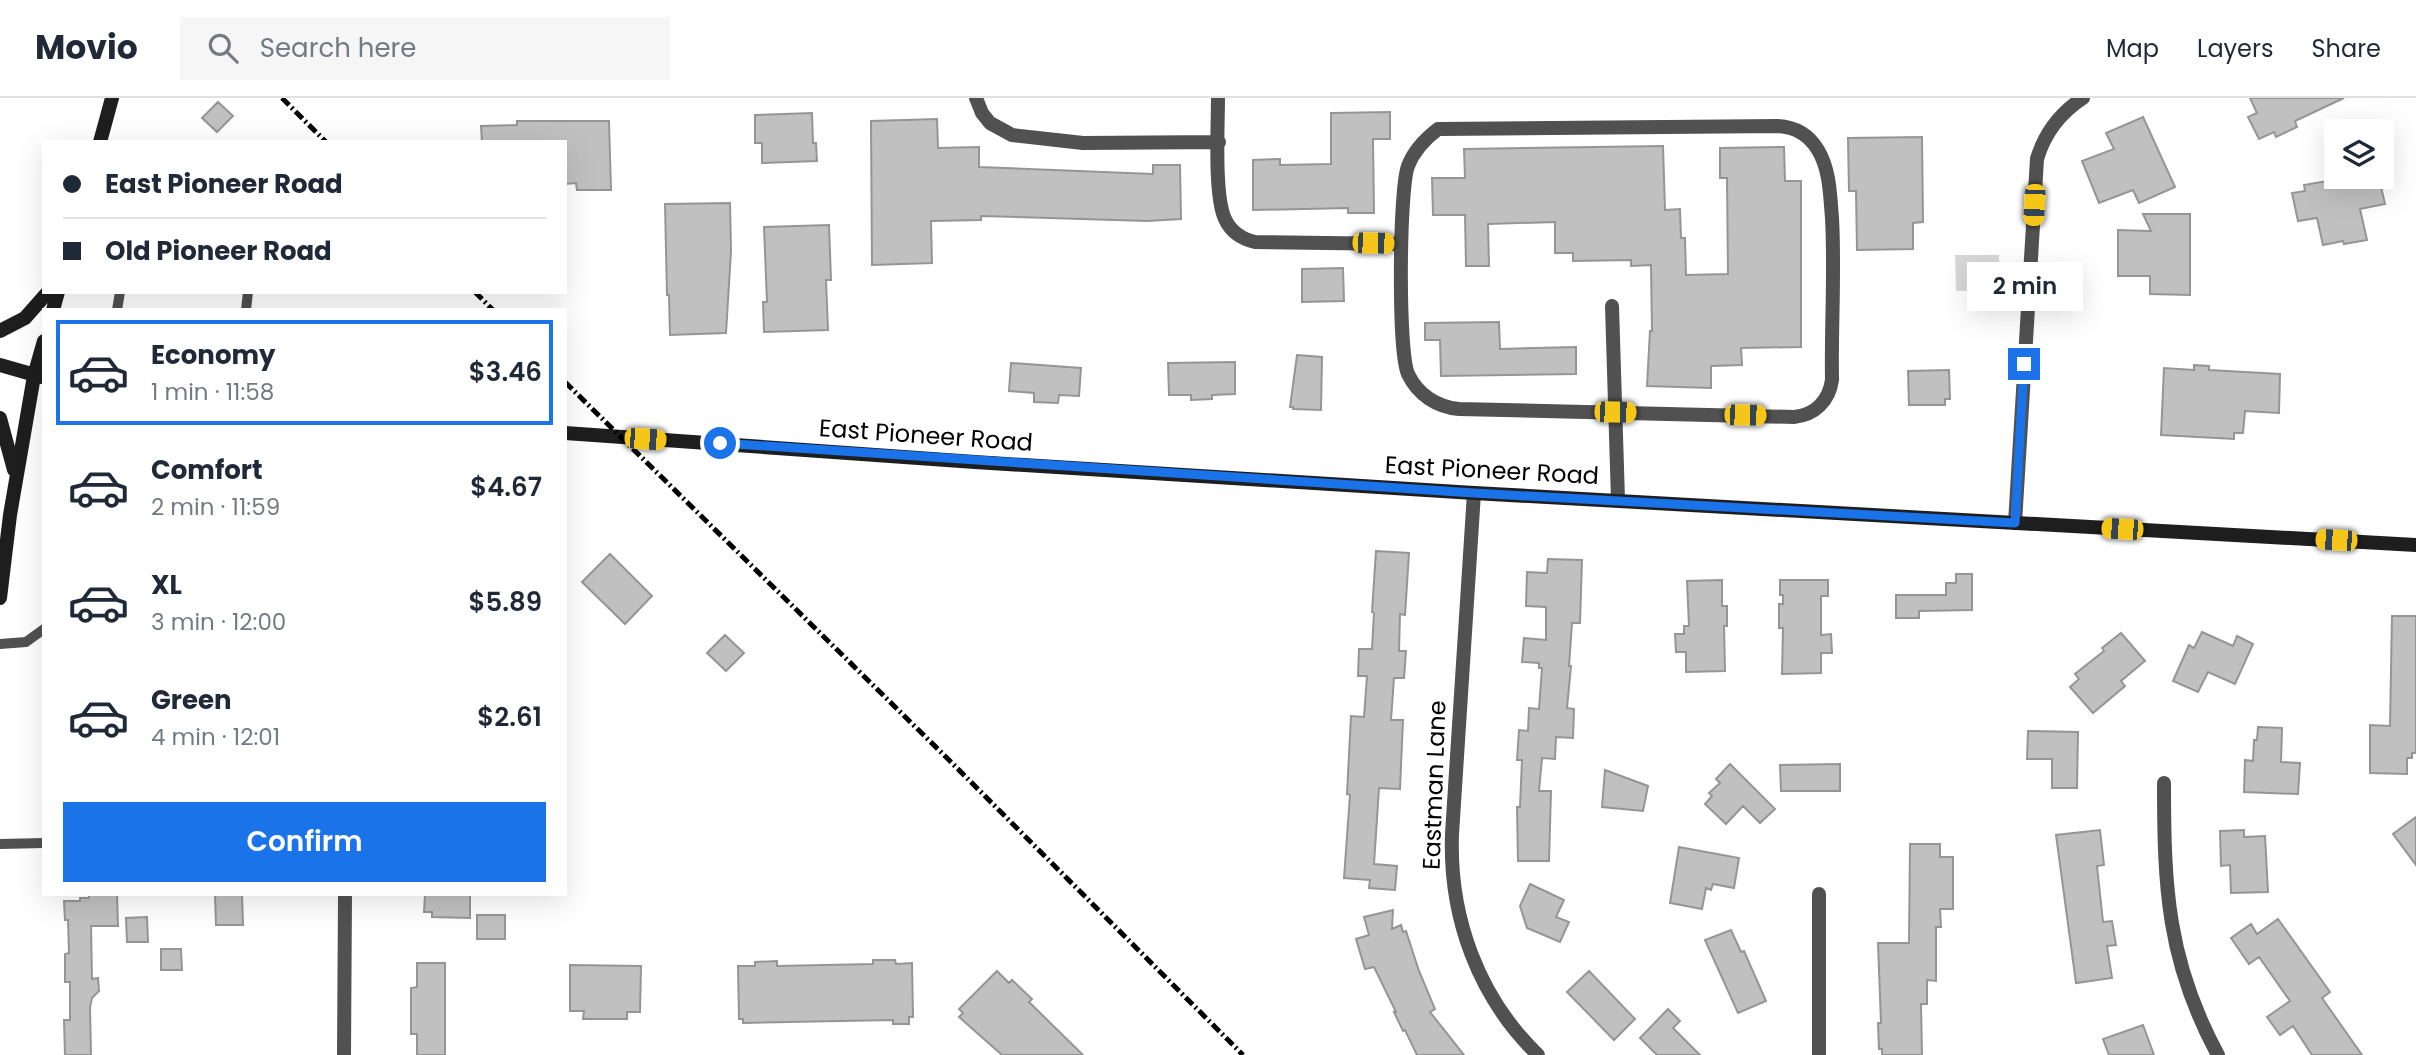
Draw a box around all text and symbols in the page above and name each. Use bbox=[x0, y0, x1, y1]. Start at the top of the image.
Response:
search box bbox=[180, 17, 670, 80]
text: Movio bbox=[35, 24, 138, 71]
icon: search bbox=[204, 29, 242, 67]
text: Search here bbox=[260, 30, 416, 66]
text: Map bbox=[2106, 32, 2159, 65]
text: Layers bbox=[2197, 32, 2273, 65]
text: Share bbox=[2311, 32, 2381, 65]
map controls bbox=[2324, 119, 2394, 189]
button: layers bbox=[2324, 119, 2394, 189]
text: East Pioneer Road bbox=[105, 166, 343, 202]
car bbox=[2023, 183, 2046, 227]
car bbox=[1352, 232, 1395, 254]
text: Old Pioneer Road bbox=[105, 233, 332, 269]
callout: 2 min bbox=[1966, 262, 2082, 312]
text: 2 min bbox=[1993, 270, 2057, 302]
text: Economy bbox=[151, 337, 275, 373]
icon: car bbox=[67, 341, 130, 404]
route end bbox=[2008, 348, 2040, 380]
text: $3.46 bbox=[469, 354, 542, 390]
text: 1 min · 11:58 bbox=[151, 376, 274, 408]
car bbox=[1594, 401, 1637, 423]
car bbox=[1724, 404, 1767, 426]
street label: East Pioneer Road bbox=[818, 411, 1034, 459]
car bbox=[624, 427, 667, 451]
route start bbox=[704, 427, 736, 459]
street label: East Pioneer Road bbox=[1384, 448, 1600, 492]
text: Comfort bbox=[151, 452, 263, 488]
icon: car bbox=[67, 456, 130, 519]
text: $4.67 bbox=[470, 469, 542, 505]
text: 2 min · 11:59 bbox=[151, 491, 280, 523]
car bbox=[2101, 517, 2144, 541]
car bbox=[2315, 528, 2358, 552]
text: XL bbox=[151, 567, 182, 603]
icon: car bbox=[67, 571, 130, 634]
text: $5.89 bbox=[468, 584, 542, 620]
text: 3 min · 12:00 bbox=[151, 606, 286, 638]
text: Green bbox=[151, 682, 232, 718]
icon: car bbox=[67, 686, 130, 749]
text: $2.61 bbox=[477, 699, 542, 735]
street label: Eastman Lane bbox=[1415, 700, 1453, 870]
text: 4 min · 12:01 bbox=[151, 721, 280, 753]
button: Confirm bbox=[63, 802, 546, 882]

